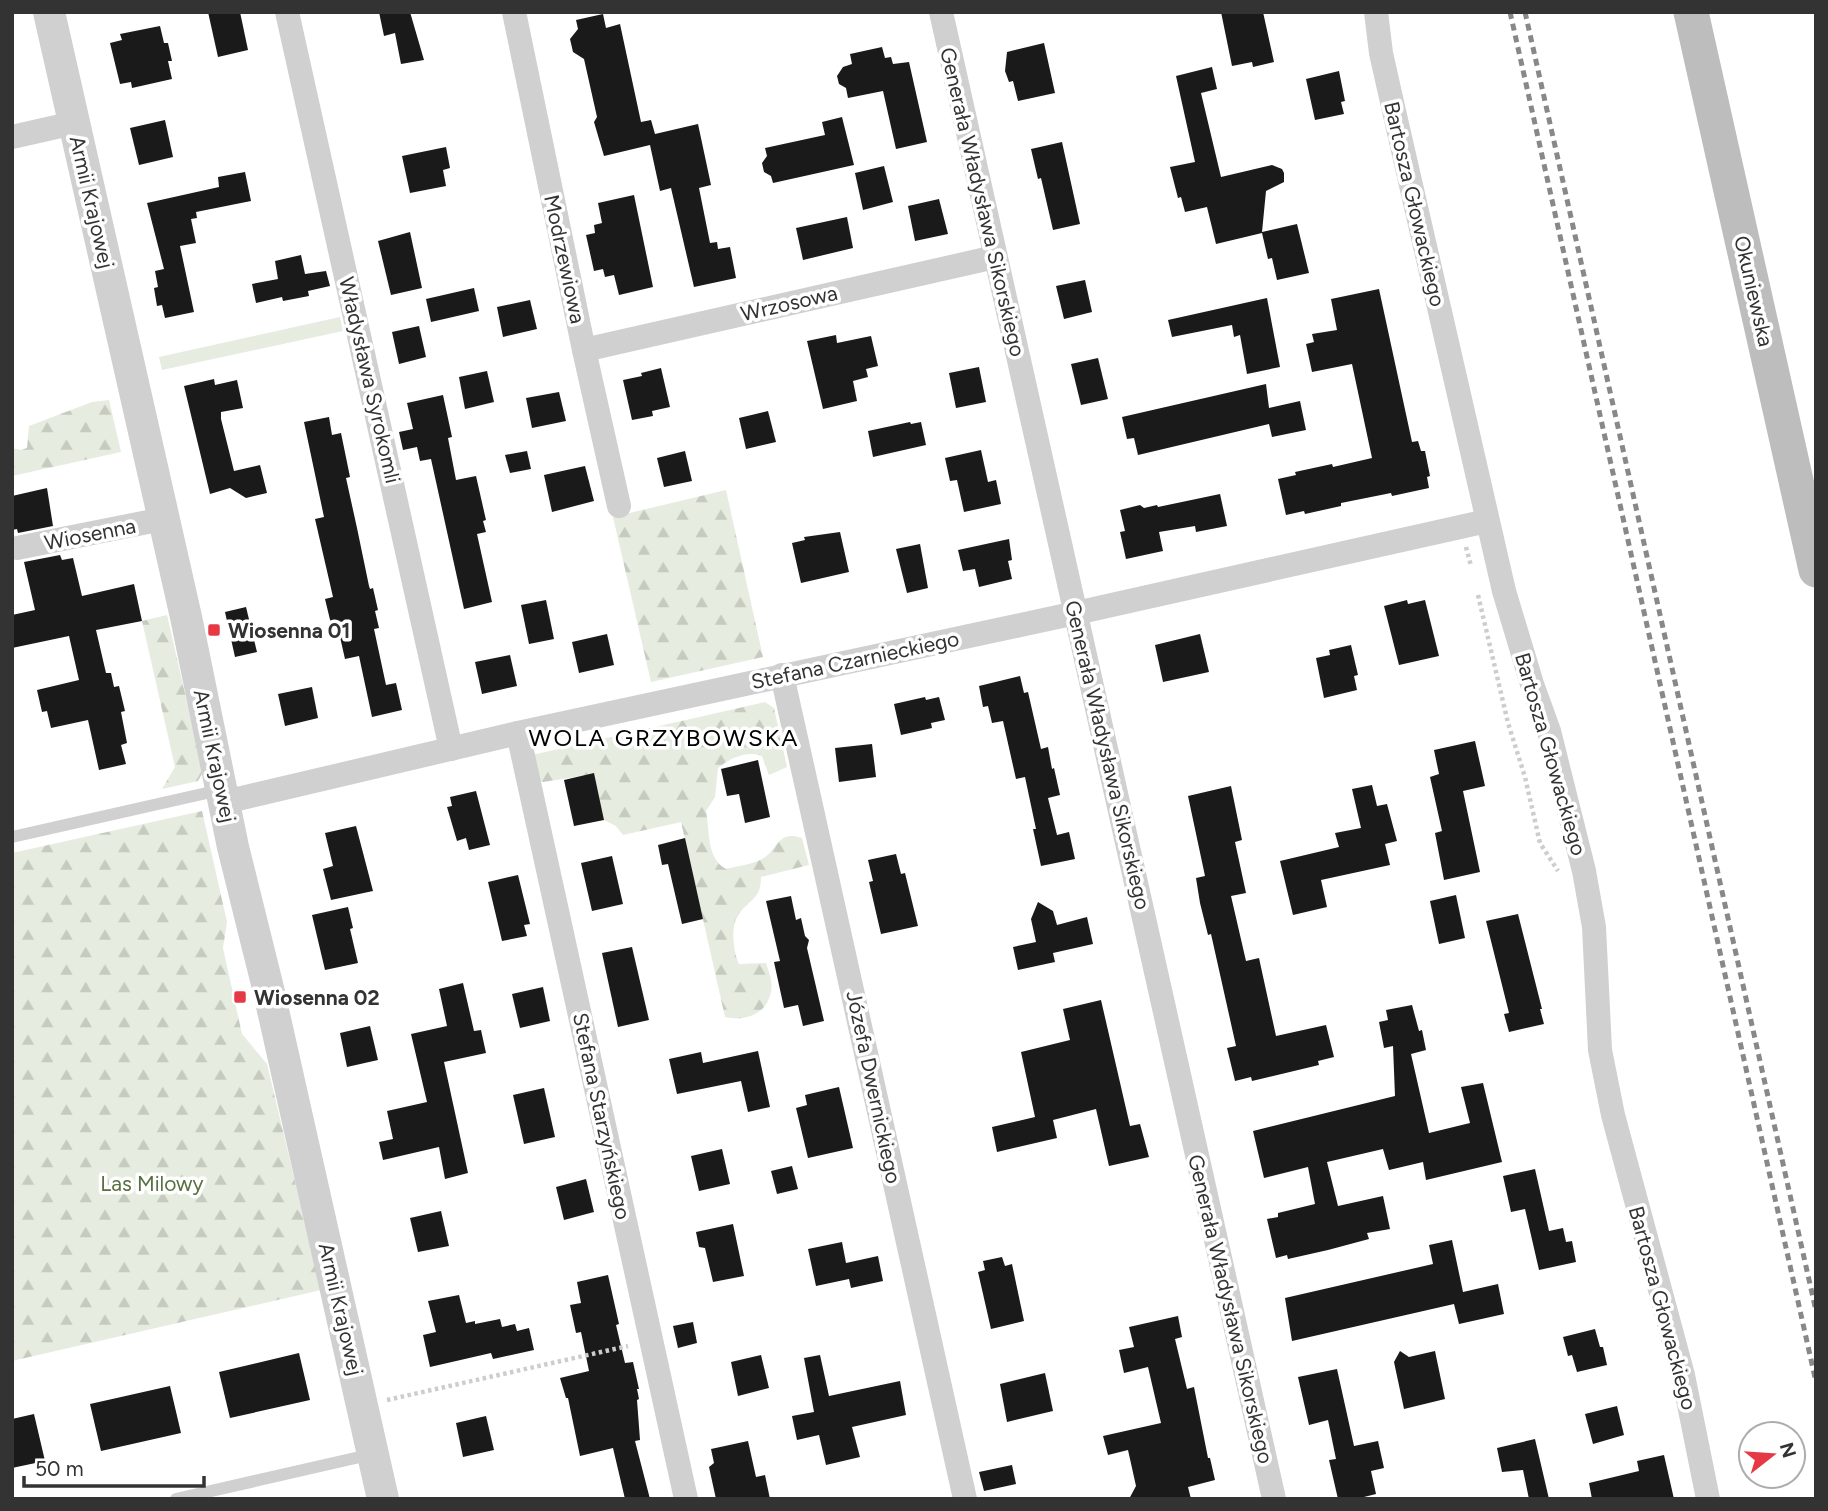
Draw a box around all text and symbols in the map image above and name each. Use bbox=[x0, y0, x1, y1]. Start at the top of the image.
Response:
street label: Generała Władysława Sikorskiego bbox=[935, 45, 1031, 359]
street label: Bartosza Głowackiego bbox=[1379, 99, 1451, 309]
street label: Armii Krajowej bbox=[65, 133, 119, 271]
street label: Modrzewiowa bbox=[539, 192, 591, 326]
street label: Okuniewska bbox=[1729, 233, 1779, 349]
street label: Władysława Syrokomli bbox=[334, 274, 406, 486]
street label: Wrzosowa bbox=[738, 280, 840, 326]
street label: Wiosenna bbox=[42, 513, 138, 555]
street label: Generała Władysława Sikorskiego bbox=[1060, 598, 1156, 912]
place label: Wiosenna 01 bbox=[228, 618, 350, 643]
marker: Wiosenna 01 bbox=[206, 622, 222, 638]
street label: Stefana Czarnieckiego bbox=[749, 626, 961, 694]
street label: Bartosza Głowackiego bbox=[1510, 650, 1592, 858]
street label: Armii Krajowej bbox=[189, 687, 241, 825]
district label: WOLA GRZYBOWSKA bbox=[528, 723, 800, 752]
place label: Wiosenna 02 bbox=[254, 985, 380, 1010]
street label: Józefa Dwernickiego bbox=[841, 988, 907, 1186]
marker: Wiosenna 02 bbox=[232, 989, 248, 1005]
street label: Stefana Starzyńskiego bbox=[568, 1010, 636, 1222]
street label: Generała Władysława Sikorskiego bbox=[1183, 1152, 1279, 1466]
park label: Las Milowy bbox=[100, 1171, 204, 1196]
street label: Bartosza Głowackiego bbox=[1624, 1203, 1702, 1413]
street label: Armii Krajowej bbox=[314, 1240, 368, 1378]
north arrow bbox=[1737, 1420, 1807, 1490]
text: N bbox=[1775, 1440, 1801, 1461]
scale bar bbox=[24, 1444, 205, 1488]
text: 50 m bbox=[35, 1456, 84, 1481]

